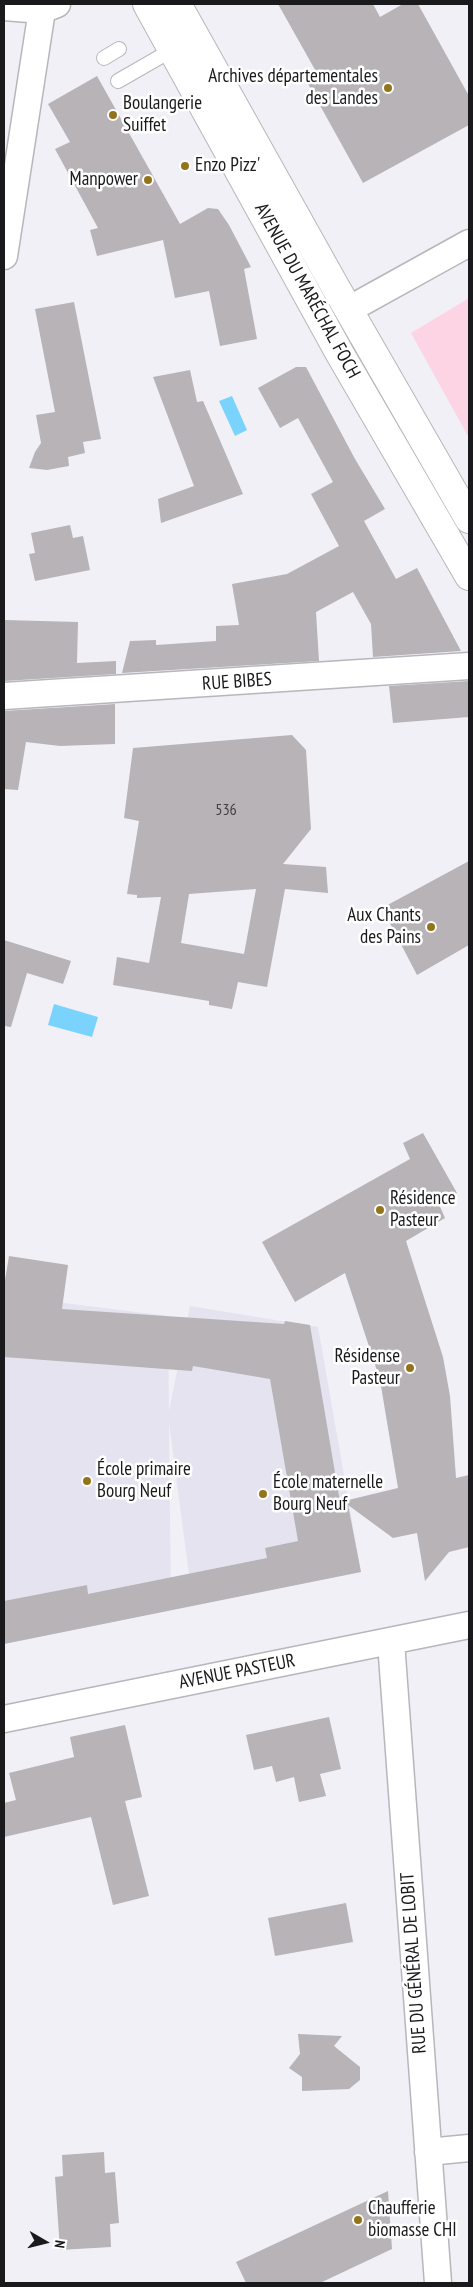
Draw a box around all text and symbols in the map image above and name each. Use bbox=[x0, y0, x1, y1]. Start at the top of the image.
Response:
place label: Archives départementales des Landes bbox=[208, 66, 378, 110]
marker: Archives départementales des Landes bbox=[382, 82, 394, 94]
place label: Boulangerie Suiffet bbox=[123, 93, 202, 137]
marker: Boulangerie Suiffet bbox=[107, 109, 119, 121]
place label: Enzo Pizz' bbox=[195, 155, 260, 177]
marker: Enzo Pizz' bbox=[179, 160, 191, 172]
place label: Manpower bbox=[70, 169, 138, 191]
marker: Manpower bbox=[142, 174, 154, 186]
street label: AVENUE DU MARÉCHAL FOCH bbox=[249, 199, 365, 383]
street label: RUE BIBES bbox=[201, 668, 273, 696]
house number: 536 bbox=[215, 800, 237, 820]
place label: Aux Chants des Pains bbox=[347, 905, 421, 949]
marker: Aux Chants des Pains bbox=[425, 921, 437, 933]
place label: Résidence Pasteur bbox=[390, 1188, 455, 1232]
marker: Résidence Pasteur bbox=[374, 1204, 386, 1216]
place label: Résidense Pasteur bbox=[335, 1346, 400, 1390]
marker: Résidense Pasteur bbox=[404, 1362, 416, 1374]
place label: École primaire Bourg Neuf bbox=[97, 1459, 191, 1503]
place label: École maternelle Bourg Neuf bbox=[273, 1472, 383, 1516]
marker: École primaire Bourg Neuf bbox=[81, 1475, 93, 1487]
marker: École maternelle Bourg Neuf bbox=[257, 1488, 269, 1500]
street label: AVENUE PASTEUR bbox=[177, 1650, 297, 1694]
street label: RUE DU GÉNÉRAL DE LOBIT bbox=[396, 1872, 432, 2054]
place label: Chaufferie biomasse CHI bbox=[368, 2198, 457, 2242]
marker: Chaufferie biomasse CHI bbox=[352, 2214, 364, 2226]
north arrow bbox=[20, 2217, 70, 2267]
text: N bbox=[50, 2239, 69, 2249]

